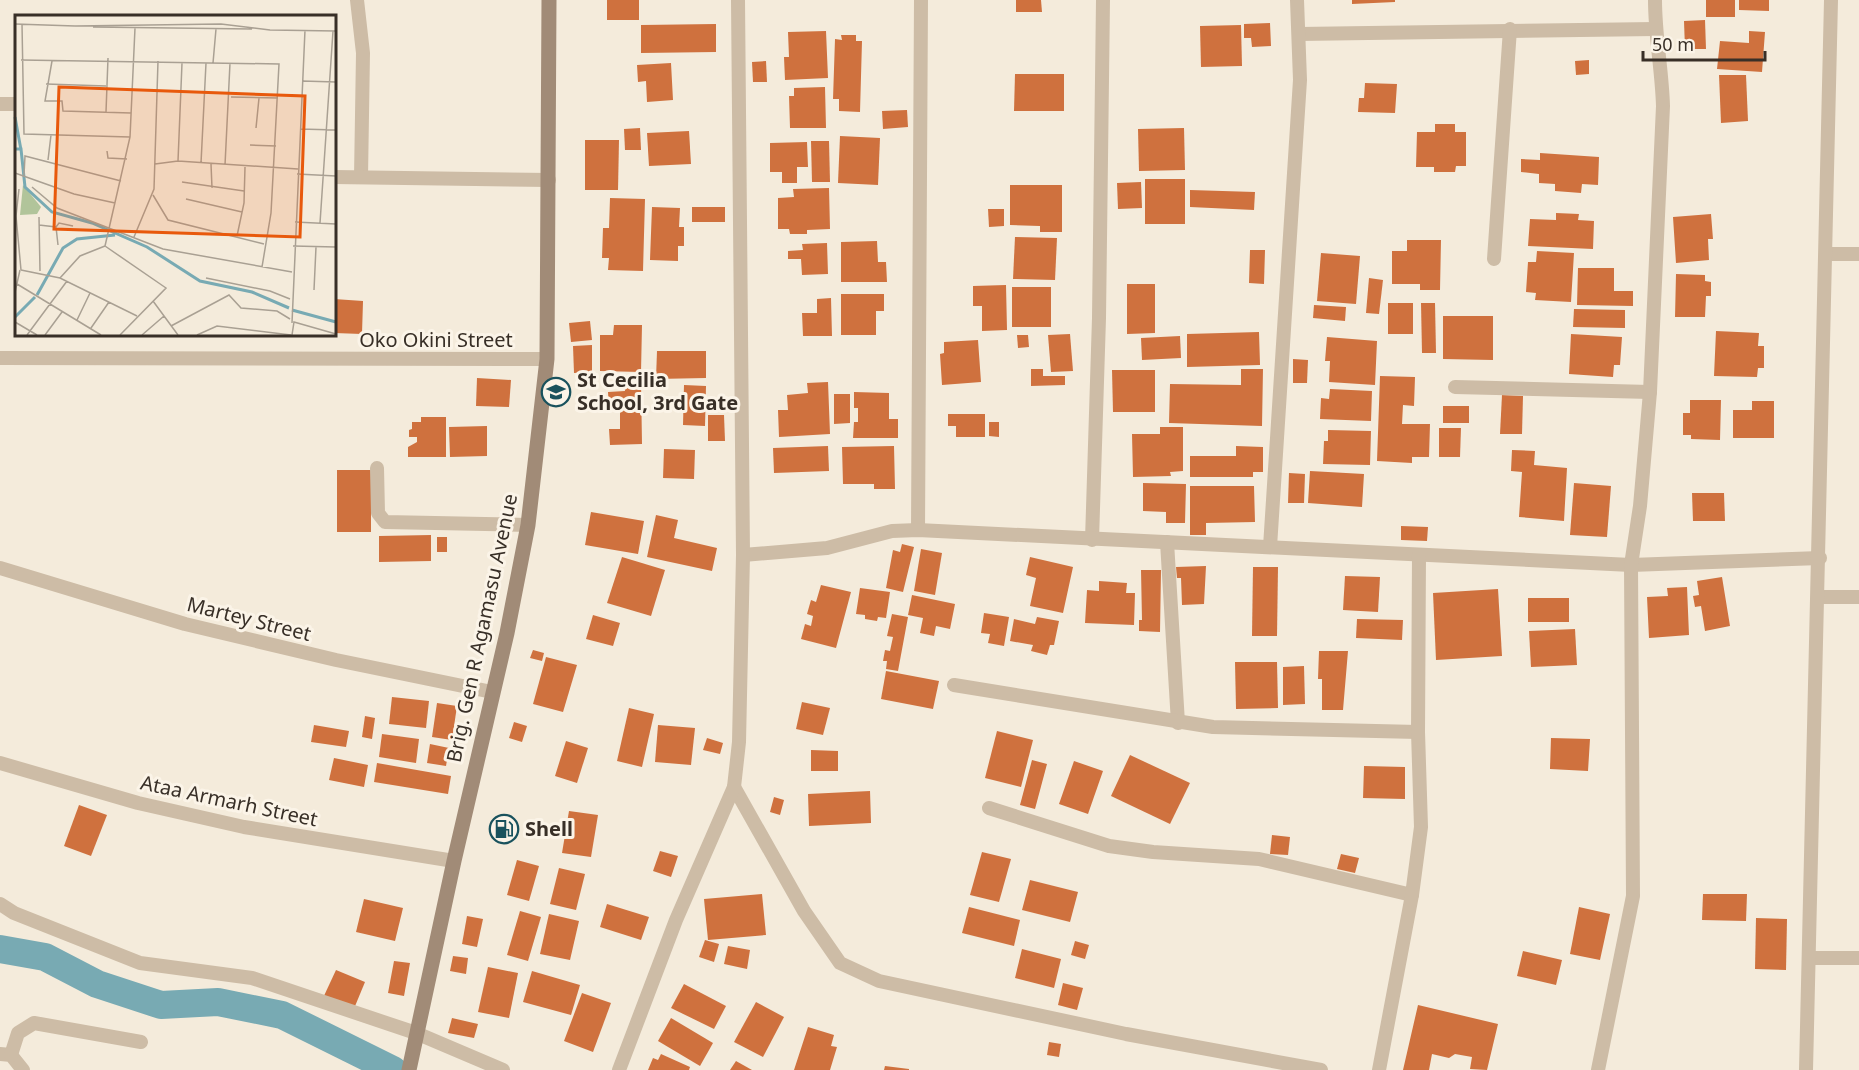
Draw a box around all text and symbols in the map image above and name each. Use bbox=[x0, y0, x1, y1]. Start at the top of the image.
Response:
inset map bbox=[15, 15, 336, 336]
scale bar bbox=[1643, 24, 1764, 62]
text: 50 m bbox=[1652, 32, 1694, 56]
street label: Oko Okini Street bbox=[359, 326, 513, 353]
place label: St Cecilia School, 3rd Gate bbox=[577, 366, 738, 416]
school or university icon: St Cecilia School, 3rd Gate bbox=[540, 376, 572, 408]
street label: Brig. Gen R Agamasu Avenue bbox=[440, 491, 523, 765]
street label: Martey Street bbox=[184, 590, 314, 647]
street label: Ataa Armarh Street bbox=[138, 769, 320, 832]
fuel station icon: Shell bbox=[488, 813, 520, 845]
place label: Shell bbox=[525, 815, 573, 842]

